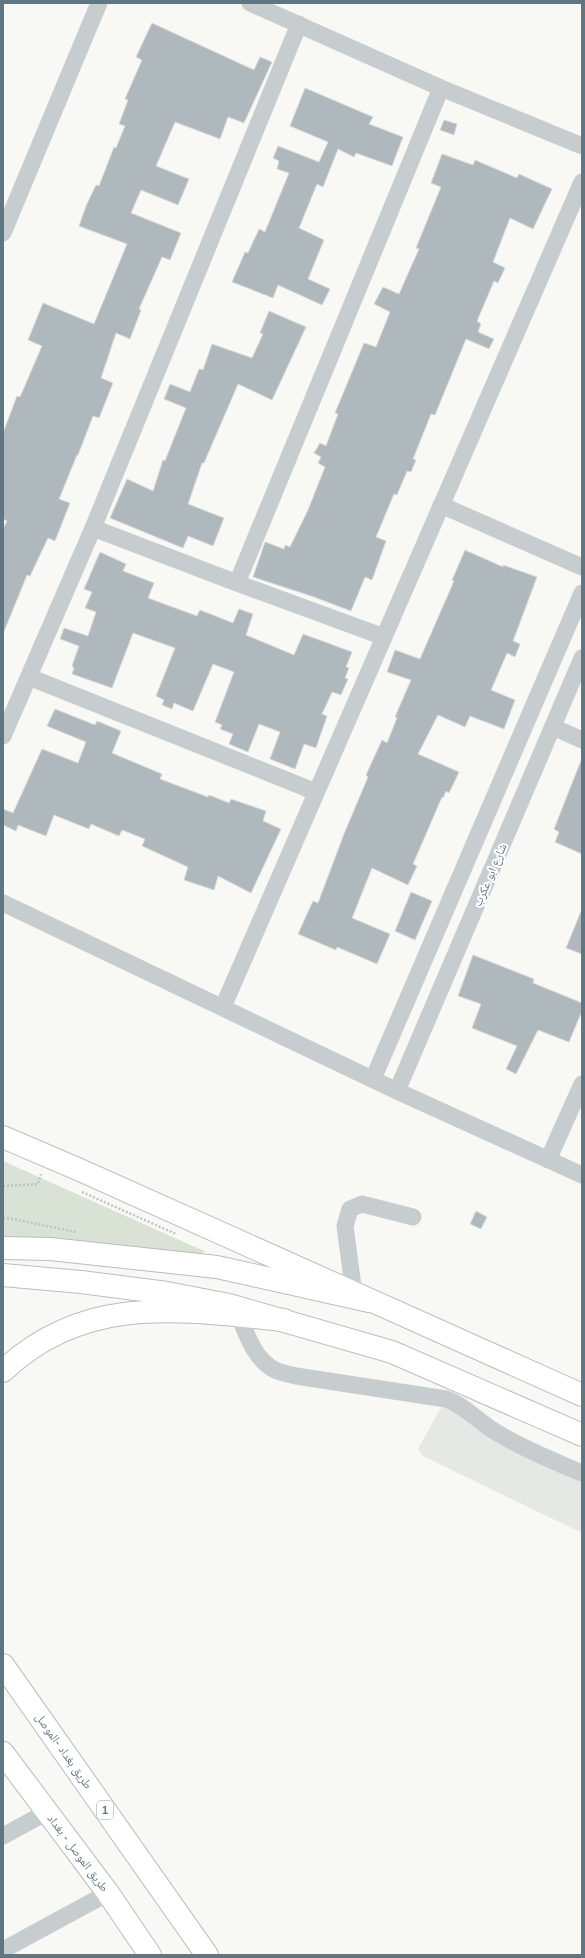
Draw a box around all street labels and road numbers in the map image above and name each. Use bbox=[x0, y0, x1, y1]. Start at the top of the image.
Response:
street label: شارع ابو عكرب bbox=[470, 841, 510, 909]
street label: طريق بغداد -الموصل bbox=[32, 1710, 95, 1792]
road number: 1 bbox=[97, 1801, 113, 1819]
street label: طريق الموصل - بغداد bbox=[44, 1812, 112, 1895]

